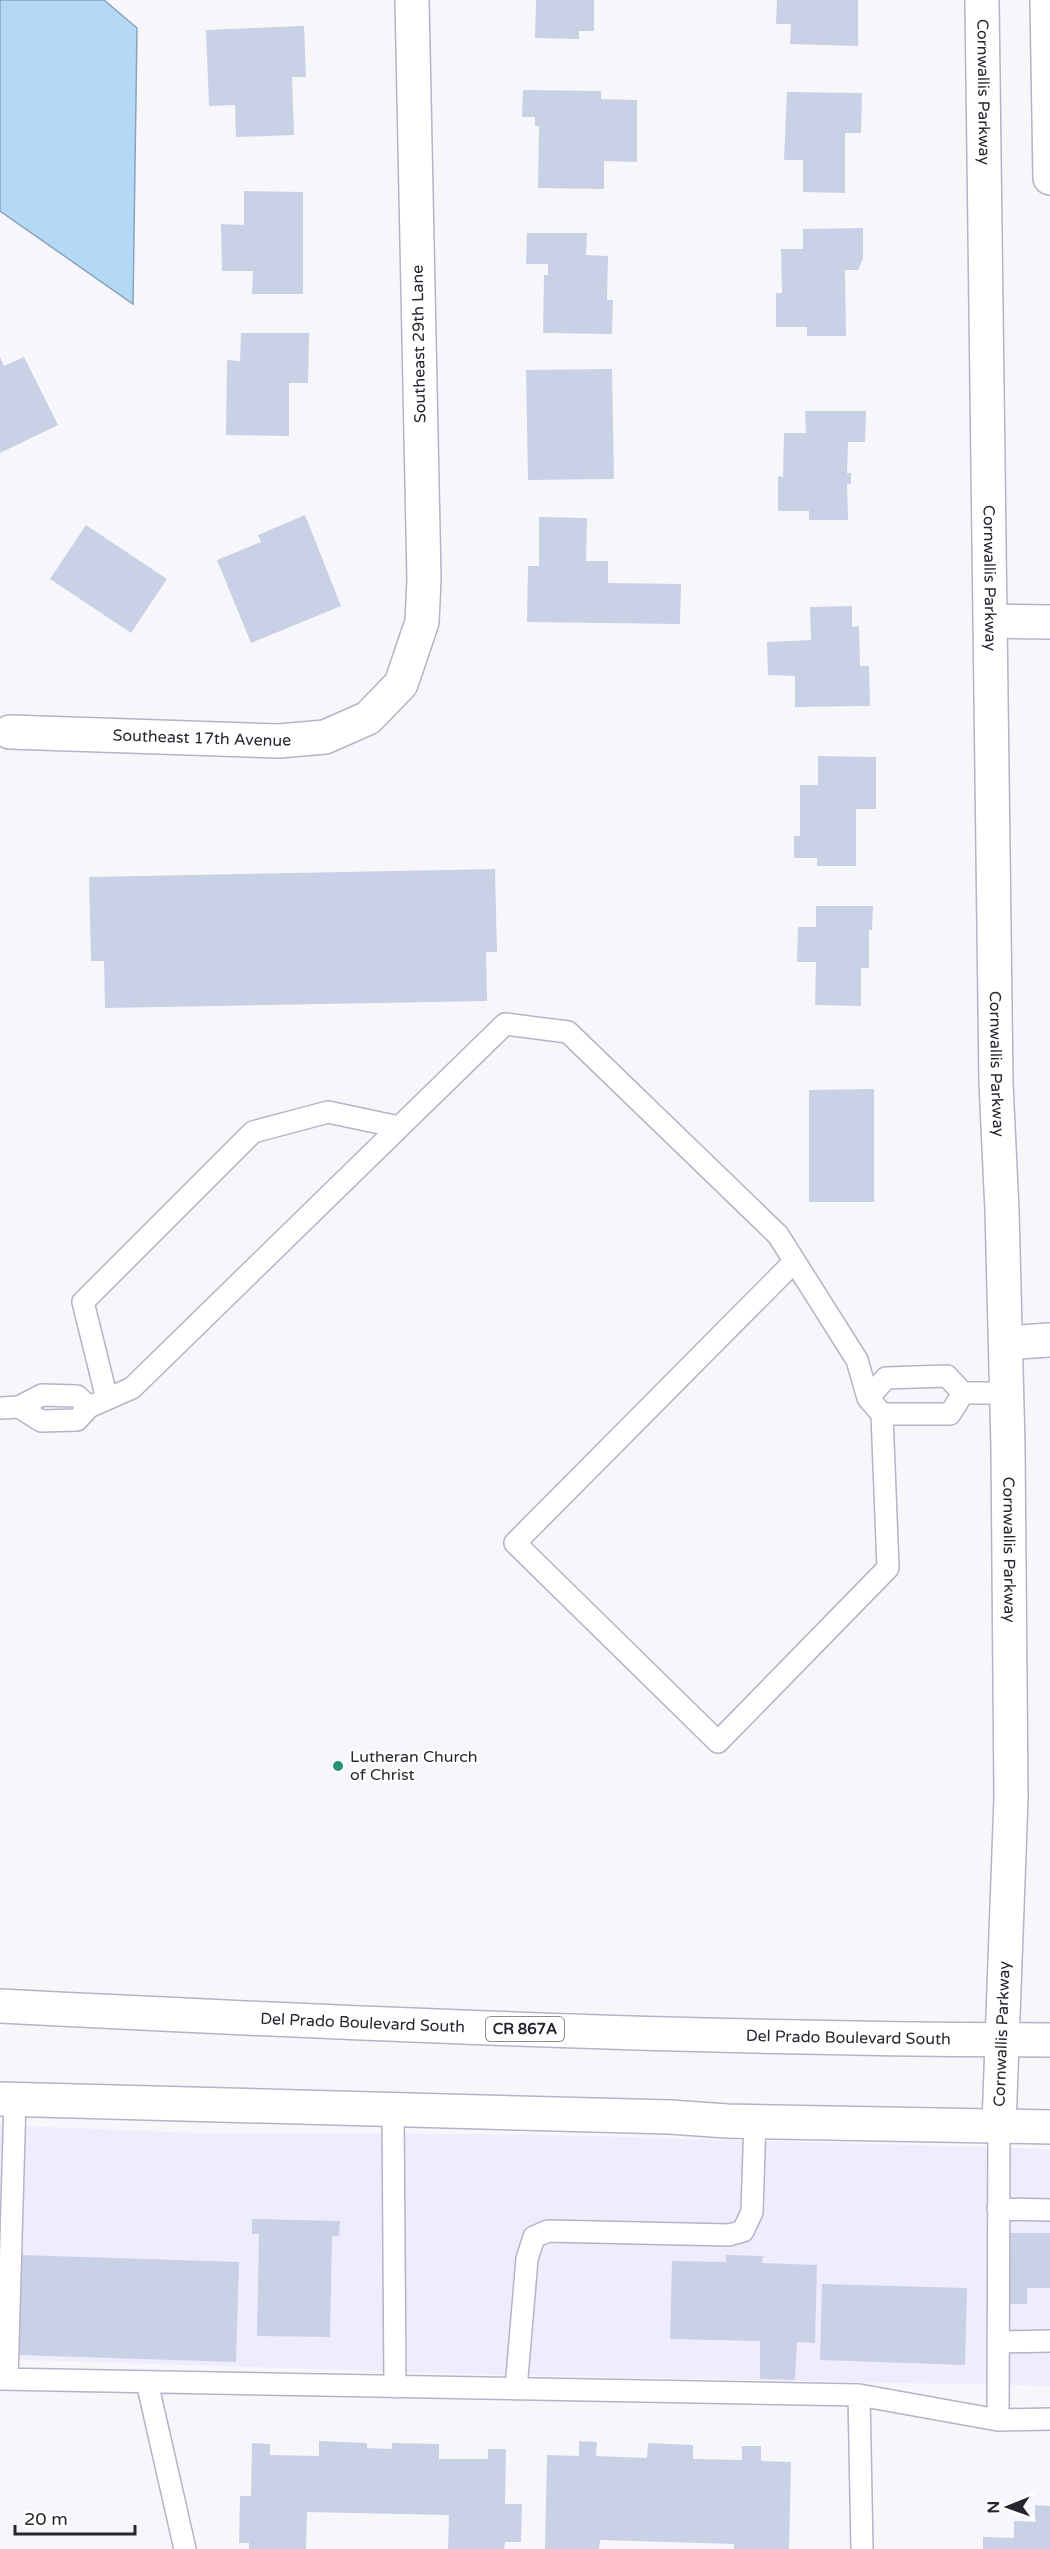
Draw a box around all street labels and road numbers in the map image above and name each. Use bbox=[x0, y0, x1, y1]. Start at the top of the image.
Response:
street label: Cornwallis Parkway bbox=[972, 19, 994, 166]
street label: Southeast 29th Lane bbox=[408, 265, 430, 423]
street label: Cornwallis Parkway bbox=[979, 505, 1000, 651]
street label: Southeast 17th Avenue bbox=[112, 725, 292, 751]
street label: Cornwallis Parkway bbox=[985, 991, 1009, 1138]
street label: Cornwallis Parkway bbox=[998, 1477, 1020, 1623]
street label: Cornwallis Parkway bbox=[989, 1960, 1015, 2107]
street label: Del Prado Boulevard South bbox=[260, 2009, 465, 2037]
road number: CR 867A bbox=[486, 2017, 564, 2041]
street label: Del Prado Boulevard South bbox=[746, 2026, 951, 2049]

